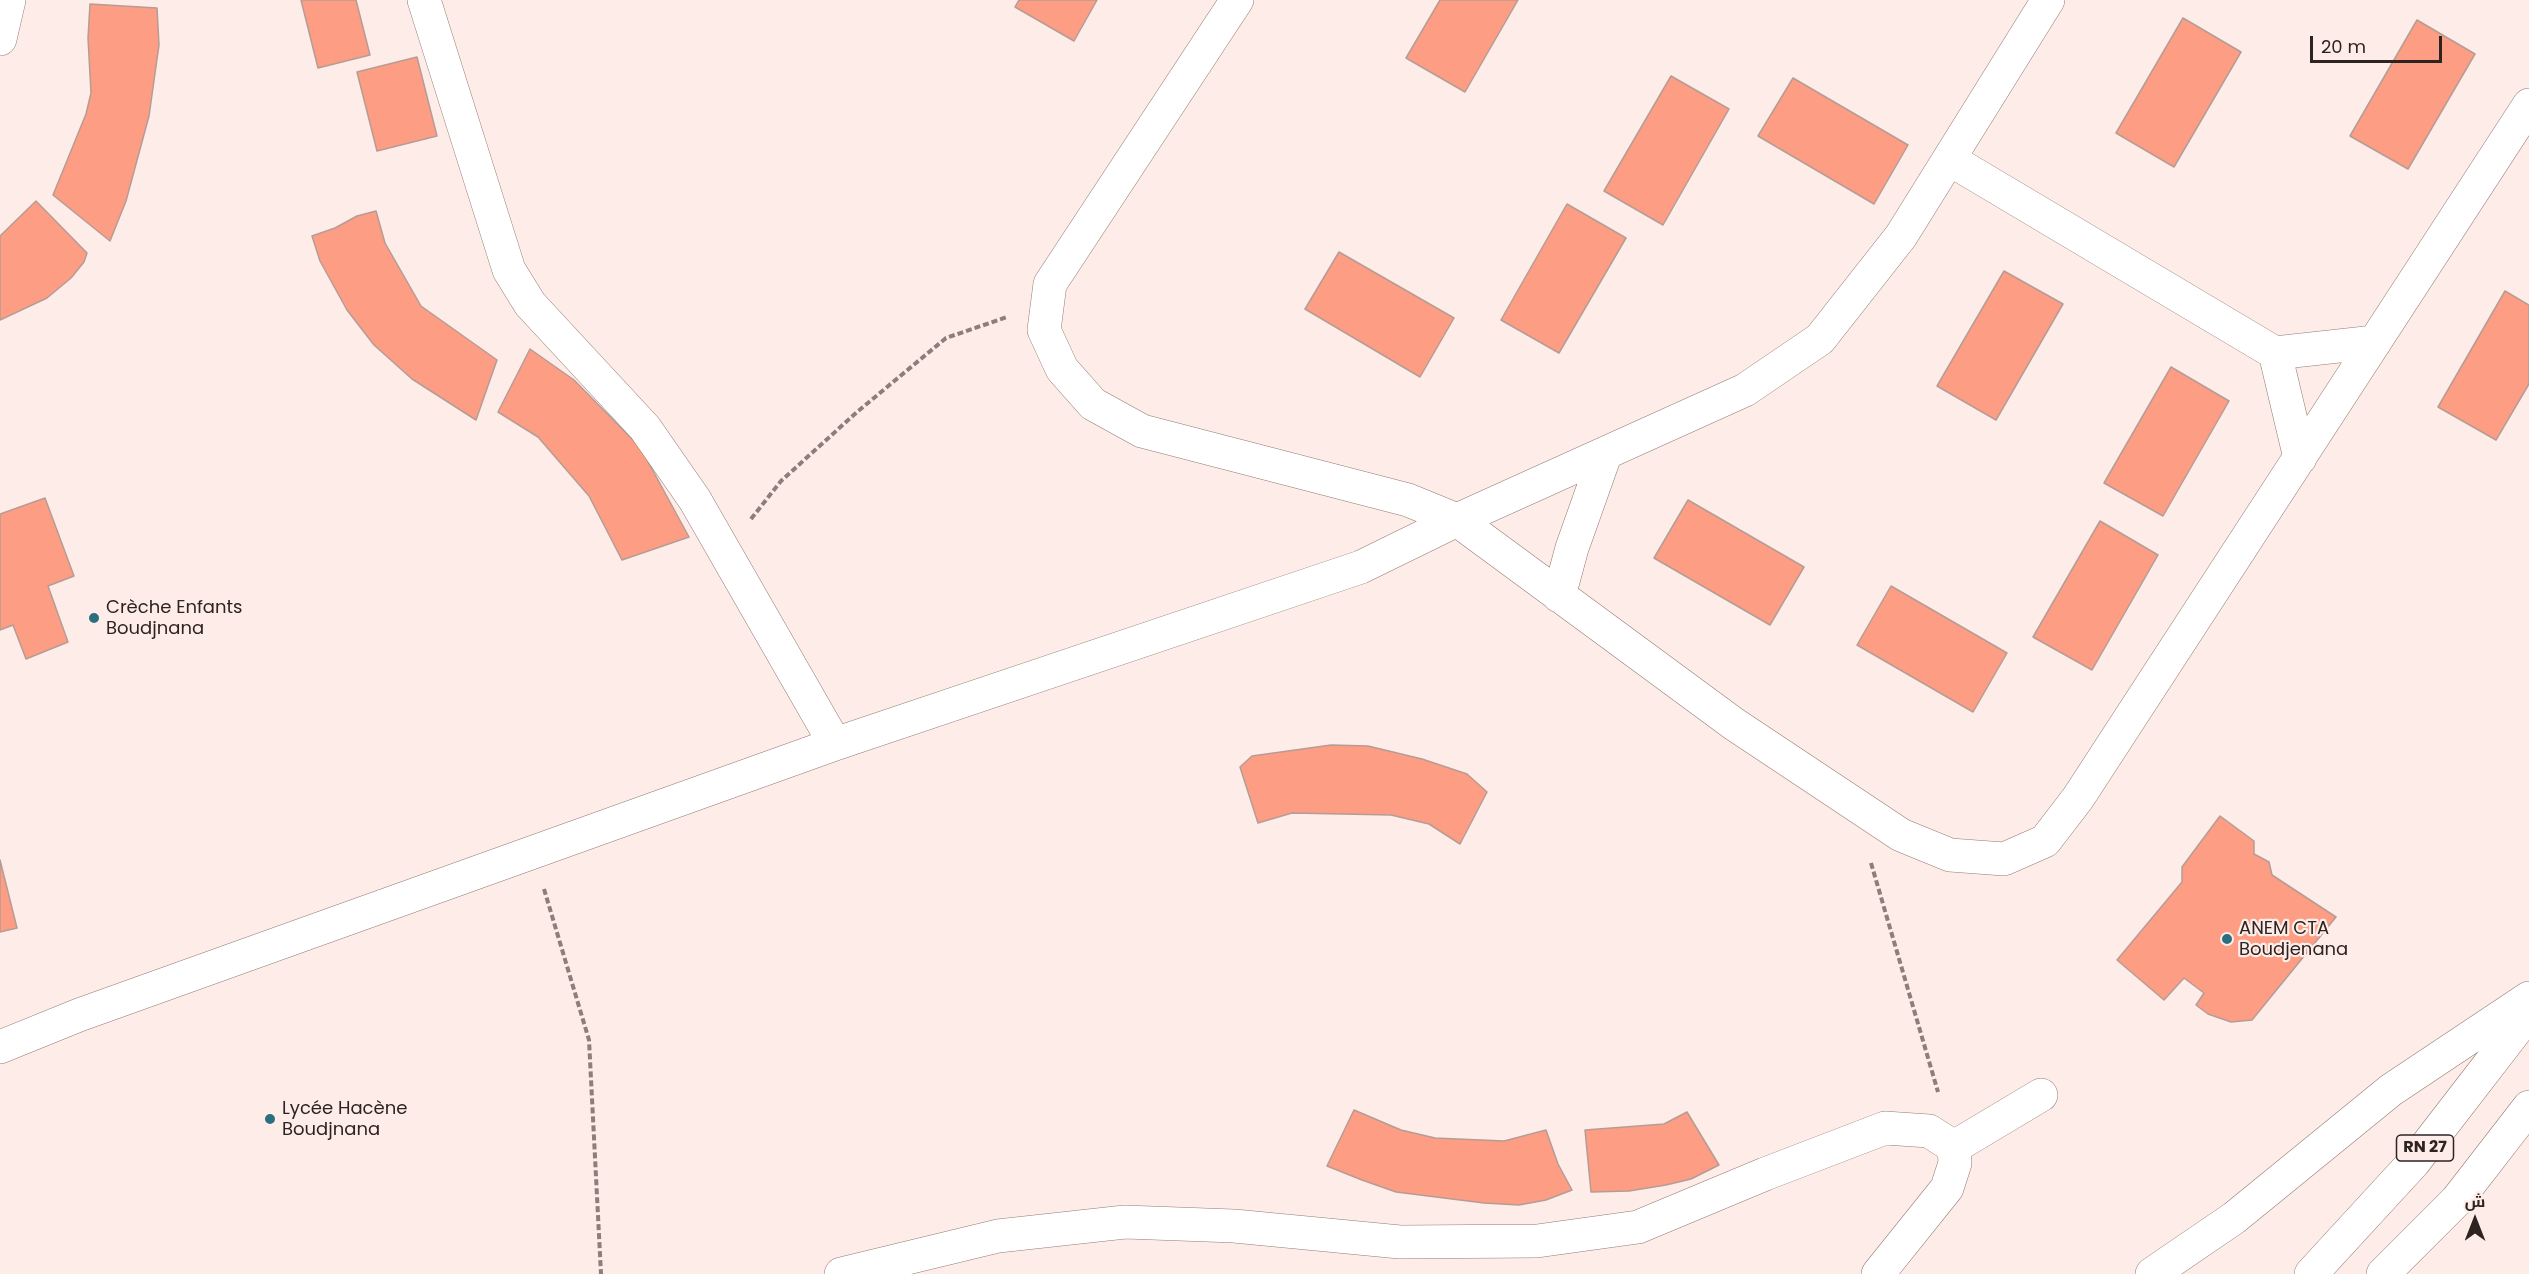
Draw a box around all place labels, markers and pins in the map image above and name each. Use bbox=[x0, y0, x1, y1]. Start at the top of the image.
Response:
place label: Crèche Enfants Boudjnana bbox=[106, 597, 242, 640]
marker: Crèche Enfants Boudjnana bbox=[87, 611, 101, 625]
place label: ANEM CTA Boudjenana bbox=[2239, 918, 2348, 960]
marker: ANEM CTA Boudjenana bbox=[2220, 932, 2234, 946]
place label: Lycée Hacène Boudjnana bbox=[282, 1098, 407, 1140]
marker: Lycée Hacène Boudjnana bbox=[263, 1112, 277, 1126]

